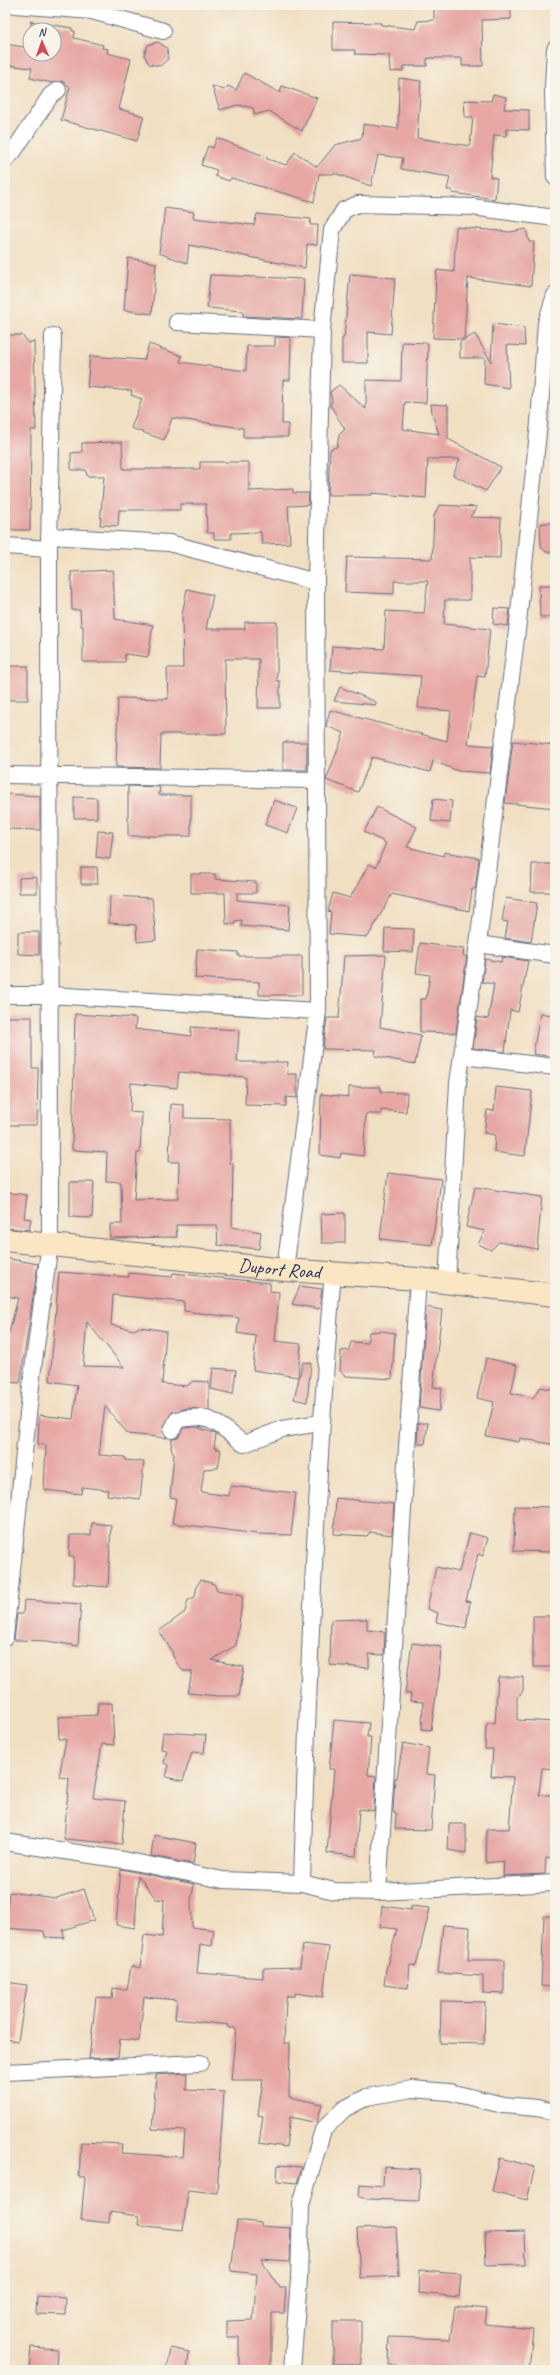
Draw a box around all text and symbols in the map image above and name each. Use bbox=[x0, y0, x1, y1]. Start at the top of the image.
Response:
north arrow bbox=[22, 22, 62, 62]
text: N bbox=[38, 25, 47, 39]
street label: Duport Road bbox=[237, 1253, 325, 1285]

